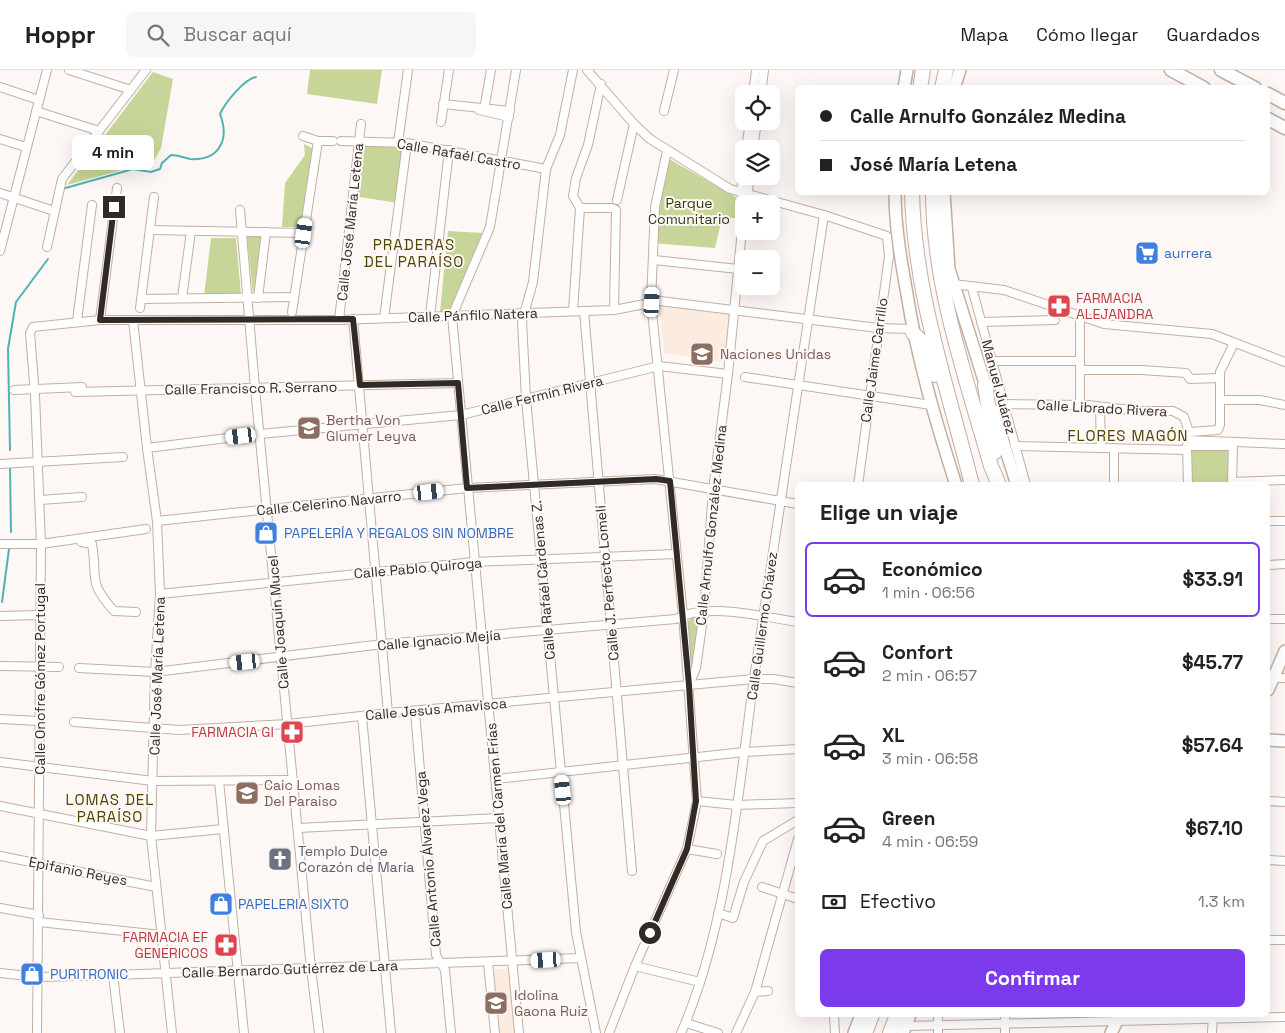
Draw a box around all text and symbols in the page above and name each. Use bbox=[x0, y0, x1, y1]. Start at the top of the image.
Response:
search box bbox=[126, 12, 476, 57]
text: Hoppr bbox=[25, 19, 96, 50]
icon: search bbox=[144, 21, 172, 49]
text: Buscar aquí bbox=[184, 22, 291, 47]
text: Mapa bbox=[960, 23, 1008, 46]
text: Cómo llegar bbox=[1036, 23, 1138, 46]
text: Guardados bbox=[1166, 23, 1260, 46]
map controls bbox=[735, 85, 780, 295]
button: locate bbox=[735, 85, 780, 130]
text: Calle Arnulfo González Medina bbox=[850, 104, 1126, 129]
callout: 4 min bbox=[73, 134, 155, 170]
street label: Calle Rafaél Castro bbox=[396, 134, 522, 174]
button: layers bbox=[735, 140, 780, 185]
text: 4 min bbox=[92, 142, 134, 163]
street label: Calle José María Letena bbox=[333, 142, 367, 302]
text: José María Letena bbox=[850, 152, 1017, 177]
park label: Parque Comunitario bbox=[648, 194, 730, 228]
button: + bbox=[735, 195, 780, 240]
route end bbox=[103, 196, 125, 218]
car bbox=[294, 217, 313, 249]
district label: PRADERAS DEL PARAÍSO bbox=[364, 235, 464, 271]
supermarket icon: aurrera bbox=[1134, 240, 1160, 266]
place label: aurrera bbox=[1164, 244, 1212, 262]
button: − bbox=[735, 250, 780, 295]
car bbox=[643, 287, 660, 317]
place label: FARMACIA ALEJANDRA bbox=[1076, 289, 1153, 323]
pharmacy icon: FARMACIA ALEJANDRA bbox=[1046, 293, 1072, 319]
street label: Calle Jaime Carrillo bbox=[856, 297, 892, 423]
street label: Calle Pánfilo Natera bbox=[408, 304, 538, 326]
street label: Manuel Juárez bbox=[978, 338, 1020, 436]
school or university icon: Naciones Unidas bbox=[689, 341, 715, 367]
place label: Naciones Unidas bbox=[720, 345, 831, 363]
street label: Calle Fermín Rivera bbox=[479, 371, 605, 419]
street label: Calle Francisco R. Serrano bbox=[164, 377, 338, 399]
street label: Calle Librado Rivera bbox=[1036, 396, 1168, 420]
place label: Bertha Von Glumer Leyva bbox=[326, 411, 416, 445]
school or university icon: Bertha Von Glumer Leyva bbox=[296, 415, 322, 441]
street label: Calle Arnulfo González Medina bbox=[691, 424, 731, 626]
district label: FLORES MAGÓN bbox=[1067, 426, 1189, 445]
car bbox=[225, 427, 256, 445]
car bbox=[413, 483, 444, 501]
street label: Calle Celerino Navarro bbox=[256, 486, 402, 520]
text: Elige un viaje bbox=[820, 498, 958, 526]
street label: Calle Rafaél Cárdenas Z. bbox=[527, 500, 559, 660]
street label: Calle J. Perfecto Lomelí bbox=[591, 504, 623, 661]
shop icon: PAPELERÍA Y REGALOS SIN NOMBRE bbox=[253, 520, 279, 546]
place label: PAPELERÍA Y REGALOS SIN NOMBRE bbox=[284, 524, 514, 542]
street label: Calle Guillermo Chávez bbox=[743, 551, 781, 701]
street label: Calle Pablo Quiroga bbox=[353, 553, 483, 583]
street label: Calle Joaquín Mucel bbox=[263, 554, 293, 690]
icon: car bbox=[822, 557, 867, 602]
text: Económico bbox=[882, 557, 983, 582]
text: $33.91 bbox=[1182, 567, 1243, 592]
text: 1 min · 06:56 bbox=[882, 582, 975, 603]
street label: Calle Onofre Gómez Portugal bbox=[31, 583, 49, 775]
street label: Calle José María Letena bbox=[145, 596, 169, 756]
street label: Calle Ignacio Mejía bbox=[376, 626, 502, 654]
icon: car bbox=[822, 640, 867, 685]
text: Confort bbox=[882, 640, 953, 665]
text: $45.77 bbox=[1182, 650, 1243, 675]
car bbox=[229, 653, 260, 671]
text: 2 min · 06:57 bbox=[882, 665, 977, 686]
street label: Calle Jesús Amavisca bbox=[364, 694, 508, 724]
pharmacy icon: FARMACIA GI bbox=[279, 719, 305, 745]
street label: Calle María del Carmen Frías bbox=[482, 722, 516, 910]
place label: FARMACIA GI bbox=[191, 723, 274, 741]
icon: car bbox=[822, 723, 867, 768]
text: XL bbox=[882, 723, 905, 748]
text: $57.64 bbox=[1182, 733, 1243, 758]
text: 3 min · 06:58 bbox=[882, 748, 978, 769]
street label: Calle Antonio Álvarez Vega bbox=[411, 770, 445, 948]
car bbox=[553, 774, 572, 806]
place label: Caic Lomas Del Paraiso bbox=[264, 776, 340, 810]
school or university icon: Caic Lomas Del Paraiso bbox=[234, 780, 260, 806]
district label: LOMAS DEL PARAÍSO bbox=[66, 790, 154, 826]
icon: car bbox=[822, 806, 867, 851]
text: Green bbox=[882, 806, 935, 831]
text: $67.10 bbox=[1185, 816, 1243, 841]
text: 4 min · 06:59 bbox=[882, 831, 978, 852]
place label: Templo Dulce Corazón de María bbox=[298, 842, 414, 876]
church icon: Templo Dulce Corazón de María bbox=[267, 846, 293, 872]
street label: Epifanio Reyes bbox=[27, 853, 129, 889]
icon: cash bbox=[820, 888, 848, 916]
text: Efectivo bbox=[860, 889, 936, 914]
shop icon: PAPELERIA SIXTO bbox=[208, 891, 234, 917]
text: 1.3 km bbox=[1198, 891, 1245, 912]
place label: PAPELERIA SIXTO bbox=[238, 895, 349, 913]
route start bbox=[639, 922, 661, 944]
place label: FARMACIA EF GENERICOS bbox=[123, 928, 208, 962]
pharmacy icon: FARMACIA EF GENERICOS bbox=[213, 932, 239, 958]
button: Confirmar bbox=[820, 949, 1245, 1007]
car bbox=[530, 952, 561, 968]
street label: Calle Bernardo Gutiérrez de Lara bbox=[182, 956, 398, 982]
shop icon: PURITRONIC bbox=[19, 961, 45, 987]
place label: PURITRONIC bbox=[50, 965, 128, 983]
place label: Idolina Gaona Ruiz bbox=[514, 986, 588, 1020]
school or university icon: Idolina Gaona Ruiz bbox=[483, 990, 509, 1016]

